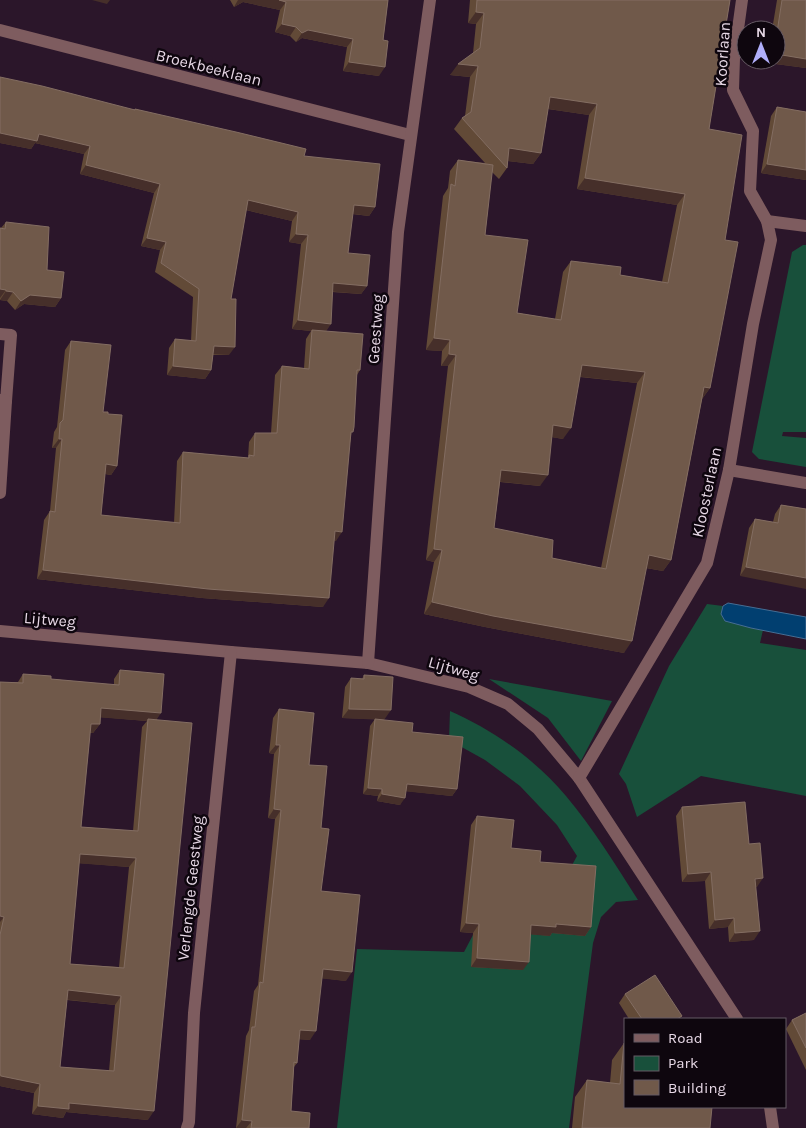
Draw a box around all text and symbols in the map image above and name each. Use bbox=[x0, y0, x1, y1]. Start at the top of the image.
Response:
north arrow bbox=[736, 20, 786, 70]
street label: Koorlaan bbox=[711, 21, 734, 87]
text: N bbox=[756, 24, 766, 41]
street label: Broekbeeklaan bbox=[154, 45, 264, 90]
street label: Geestweg bbox=[364, 293, 387, 365]
street label: Kloosterlaan bbox=[688, 445, 725, 539]
street label: Lijtweg bbox=[23, 608, 77, 631]
street label: Lijtweg bbox=[426, 652, 482, 685]
street label: Verlengde Geestweg bbox=[173, 815, 208, 961]
legend bbox=[624, 1018, 786, 1108]
text: Road bbox=[668, 1029, 703, 1047]
text: Park bbox=[668, 1054, 698, 1072]
text: Building bbox=[668, 1079, 726, 1097]

